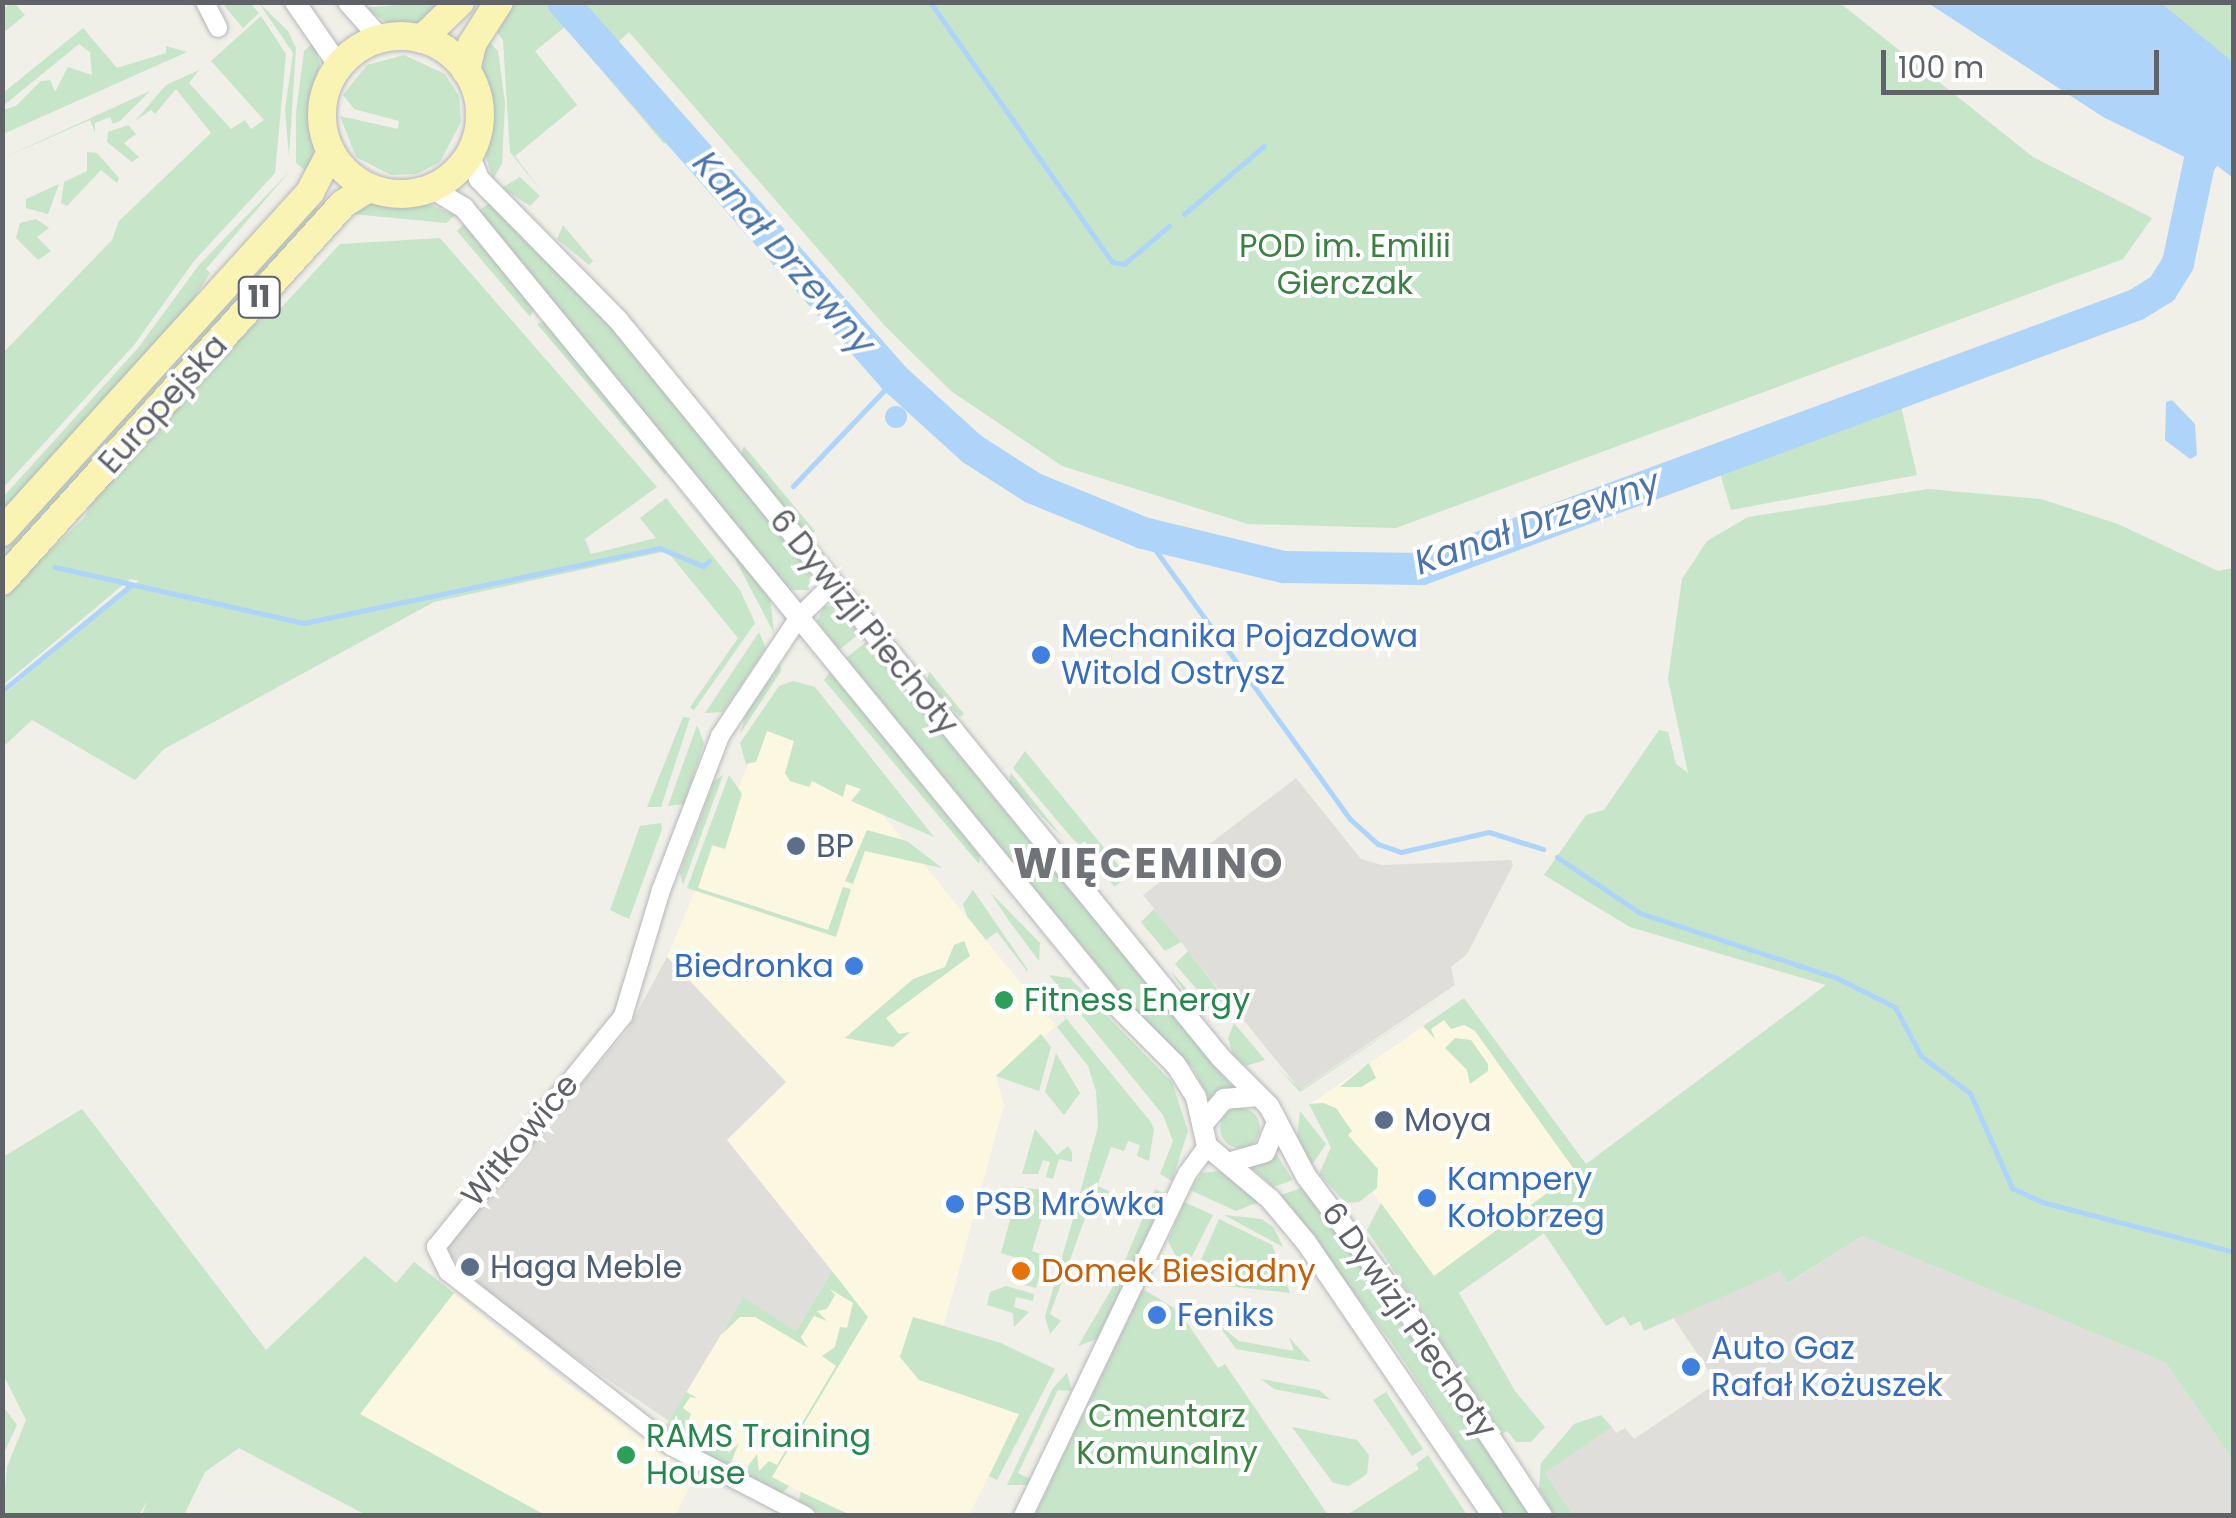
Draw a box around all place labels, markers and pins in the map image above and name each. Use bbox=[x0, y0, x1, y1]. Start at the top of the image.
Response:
place label: Mechanika Pojazdowa Witold Ostrysz bbox=[1061, 618, 1418, 693]
marker: Mechanika Pojazdowa Witold Ostrysz bbox=[1030, 644, 1052, 666]
place label: BP bbox=[816, 827, 854, 865]
marker: BP bbox=[785, 835, 807, 857]
place label: Biedronka bbox=[674, 947, 834, 985]
marker: Biedronka bbox=[843, 955, 865, 977]
place label: Fitness Energy bbox=[1024, 981, 1250, 1019]
marker: Fitness Energy bbox=[993, 989, 1015, 1011]
place label: Moya bbox=[1404, 1101, 1492, 1139]
marker: Moya bbox=[1373, 1109, 1395, 1131]
place label: Kampery Kołobrzeg bbox=[1447, 1161, 1605, 1236]
place label: PSB Mrówka bbox=[975, 1185, 1165, 1223]
marker: Kampery Kołobrzeg bbox=[1416, 1187, 1438, 1209]
marker: PSB Mrówka bbox=[944, 1193, 966, 1215]
place label: Haga Meble bbox=[490, 1248, 682, 1286]
place label: Domek Biesiadny bbox=[1041, 1252, 1316, 1290]
marker: Haga Meble bbox=[459, 1256, 481, 1278]
marker: Domek Biesiadny bbox=[1010, 1260, 1032, 1282]
place label: Feniks bbox=[1177, 1296, 1275, 1334]
marker: Feniks bbox=[1146, 1304, 1168, 1326]
place label: Auto Gaz Rafał Kożuszek bbox=[1711, 1330, 1943, 1405]
marker: Auto Gaz Rafał Kożuszek bbox=[1680, 1356, 1702, 1378]
place label: RAMS Training House bbox=[646, 1418, 871, 1493]
marker: RAMS Training House bbox=[615, 1444, 637, 1466]

